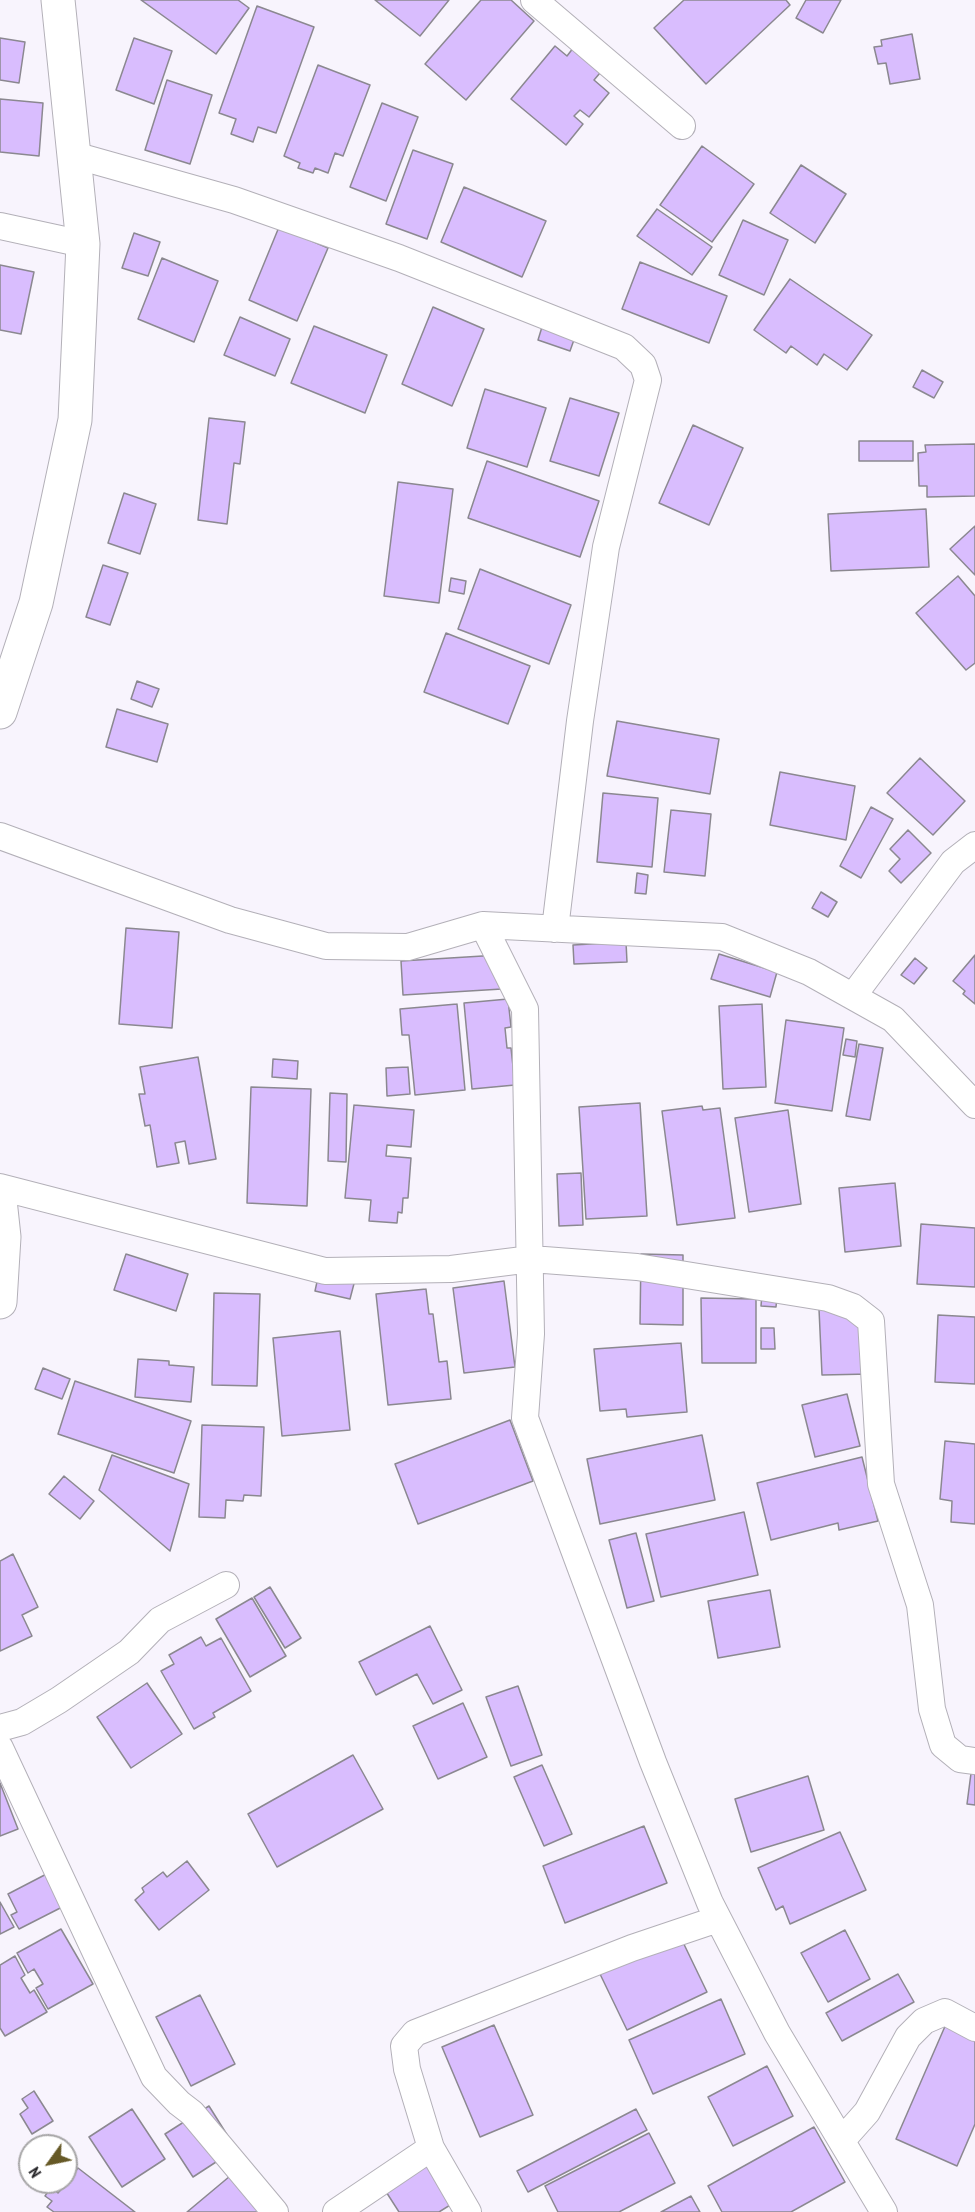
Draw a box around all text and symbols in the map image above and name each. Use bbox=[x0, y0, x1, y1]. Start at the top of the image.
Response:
north arrow bbox=[18, 2134, 78, 2194]
text: N bbox=[24, 2164, 45, 2182]

